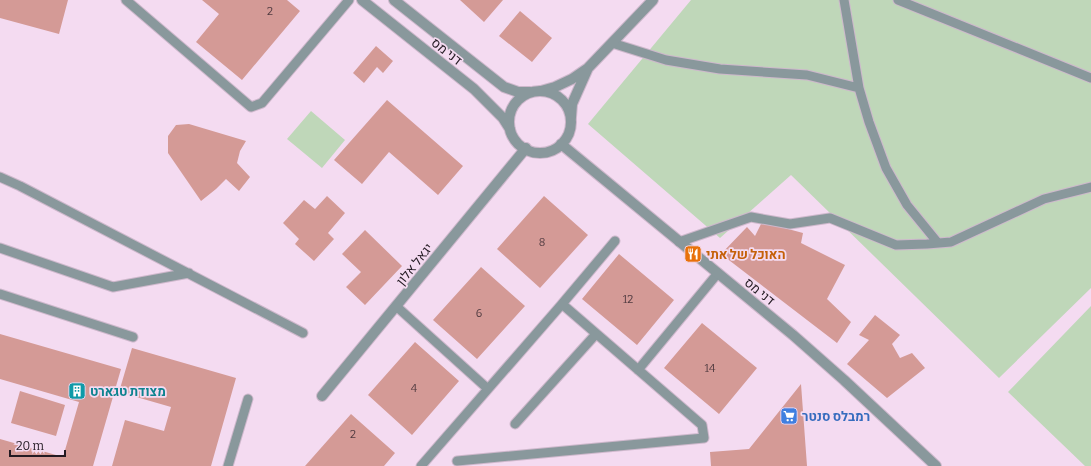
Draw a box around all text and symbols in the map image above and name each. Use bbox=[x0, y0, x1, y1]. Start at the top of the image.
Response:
house number: 2 bbox=[267, 5, 273, 18]
street label: דני מס bbox=[428, 35, 465, 68]
house number: 8 bbox=[539, 236, 545, 249]
street label: יגאל אלון bbox=[393, 240, 436, 288]
restaurant icon: האוכל של אתי bbox=[683, 244, 703, 264]
place label: האוכל של אתי bbox=[706, 247, 786, 262]
street label: דני מס bbox=[742, 275, 778, 308]
house number: 12 bbox=[623, 293, 633, 306]
house number: 6 bbox=[476, 307, 482, 320]
house number: 14 bbox=[705, 362, 716, 375]
building icon: מצודת טגארט bbox=[67, 381, 87, 401]
house number: 4 bbox=[411, 382, 418, 395]
place label: מצודת טגארט bbox=[90, 384, 166, 399]
supermarket icon: רמבלס סנטר bbox=[779, 406, 799, 426]
place label: רמבלס סנטר bbox=[802, 409, 870, 424]
house number: 2 bbox=[350, 428, 356, 441]
scale bar bbox=[10, 432, 65, 458]
text: 20 m bbox=[16, 439, 45, 453]

